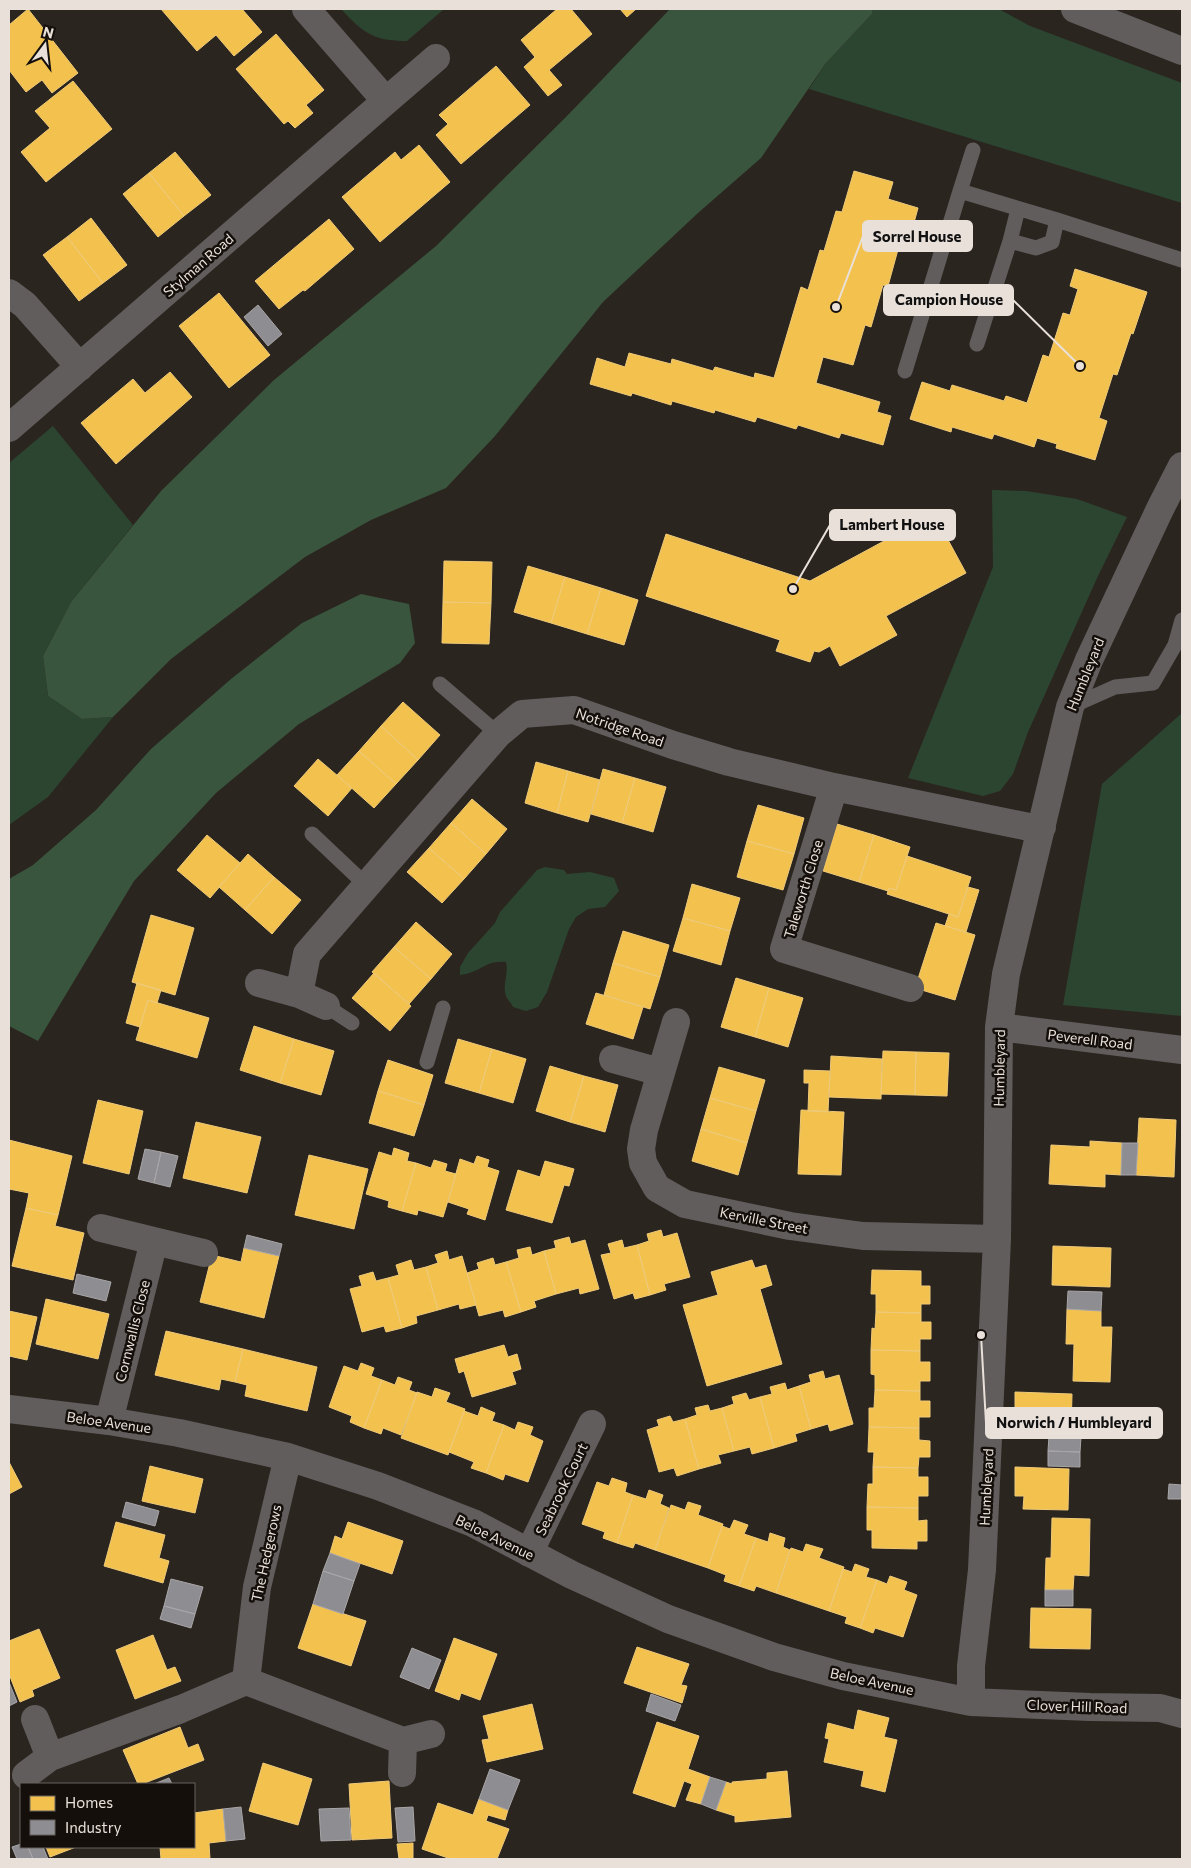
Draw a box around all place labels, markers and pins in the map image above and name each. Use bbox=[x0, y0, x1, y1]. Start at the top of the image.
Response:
callout: Sorrel House bbox=[863, 221, 972, 251]
callout: Campion House bbox=[884, 285, 1013, 315]
callout: Lambert House bbox=[830, 510, 955, 540]
callout: Norwich / Humbleyard bbox=[986, 1408, 1162, 1438]

